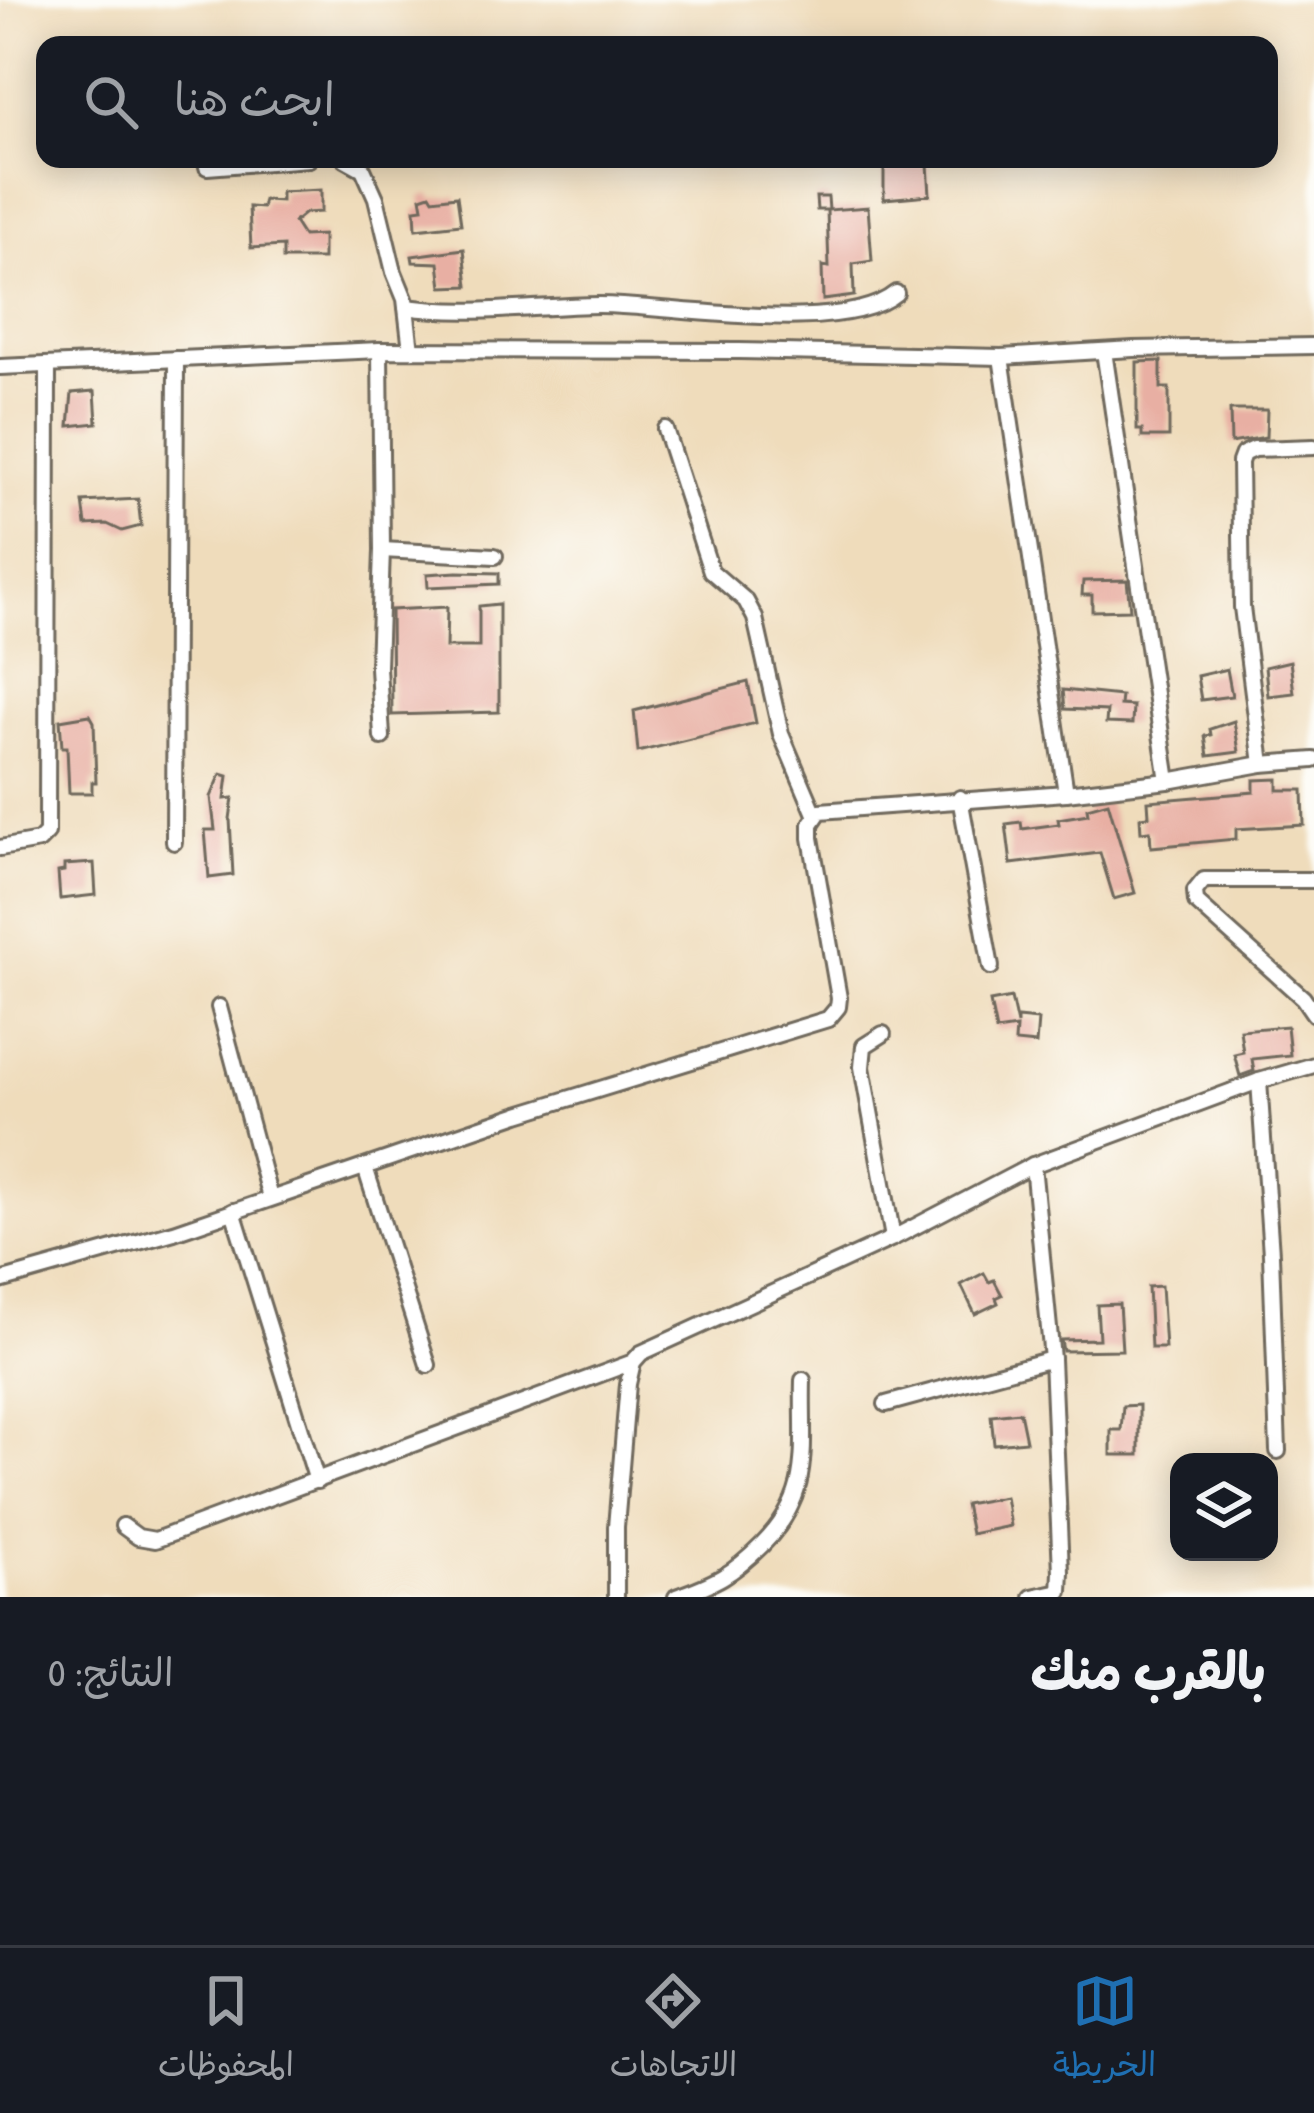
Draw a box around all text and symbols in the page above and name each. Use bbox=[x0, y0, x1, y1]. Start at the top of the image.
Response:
search box bbox=[36, 36, 1278, 168]
text: ابحث هنا bbox=[174, 68, 335, 129]
icon: search bbox=[78, 69, 144, 135]
map controls bbox=[1170, 1453, 1278, 1561]
button: layers bbox=[1170, 1453, 1278, 1561]
text: بالقرب منك bbox=[1031, 1636, 1266, 1705]
text: النتائج: 0 bbox=[48, 1645, 173, 1698]
tab: المحفوظات bbox=[158, 1968, 294, 2094]
tab: الاتجاهات bbox=[610, 1968, 737, 2094]
tab: الخريطة bbox=[1053, 1968, 1156, 2094]

